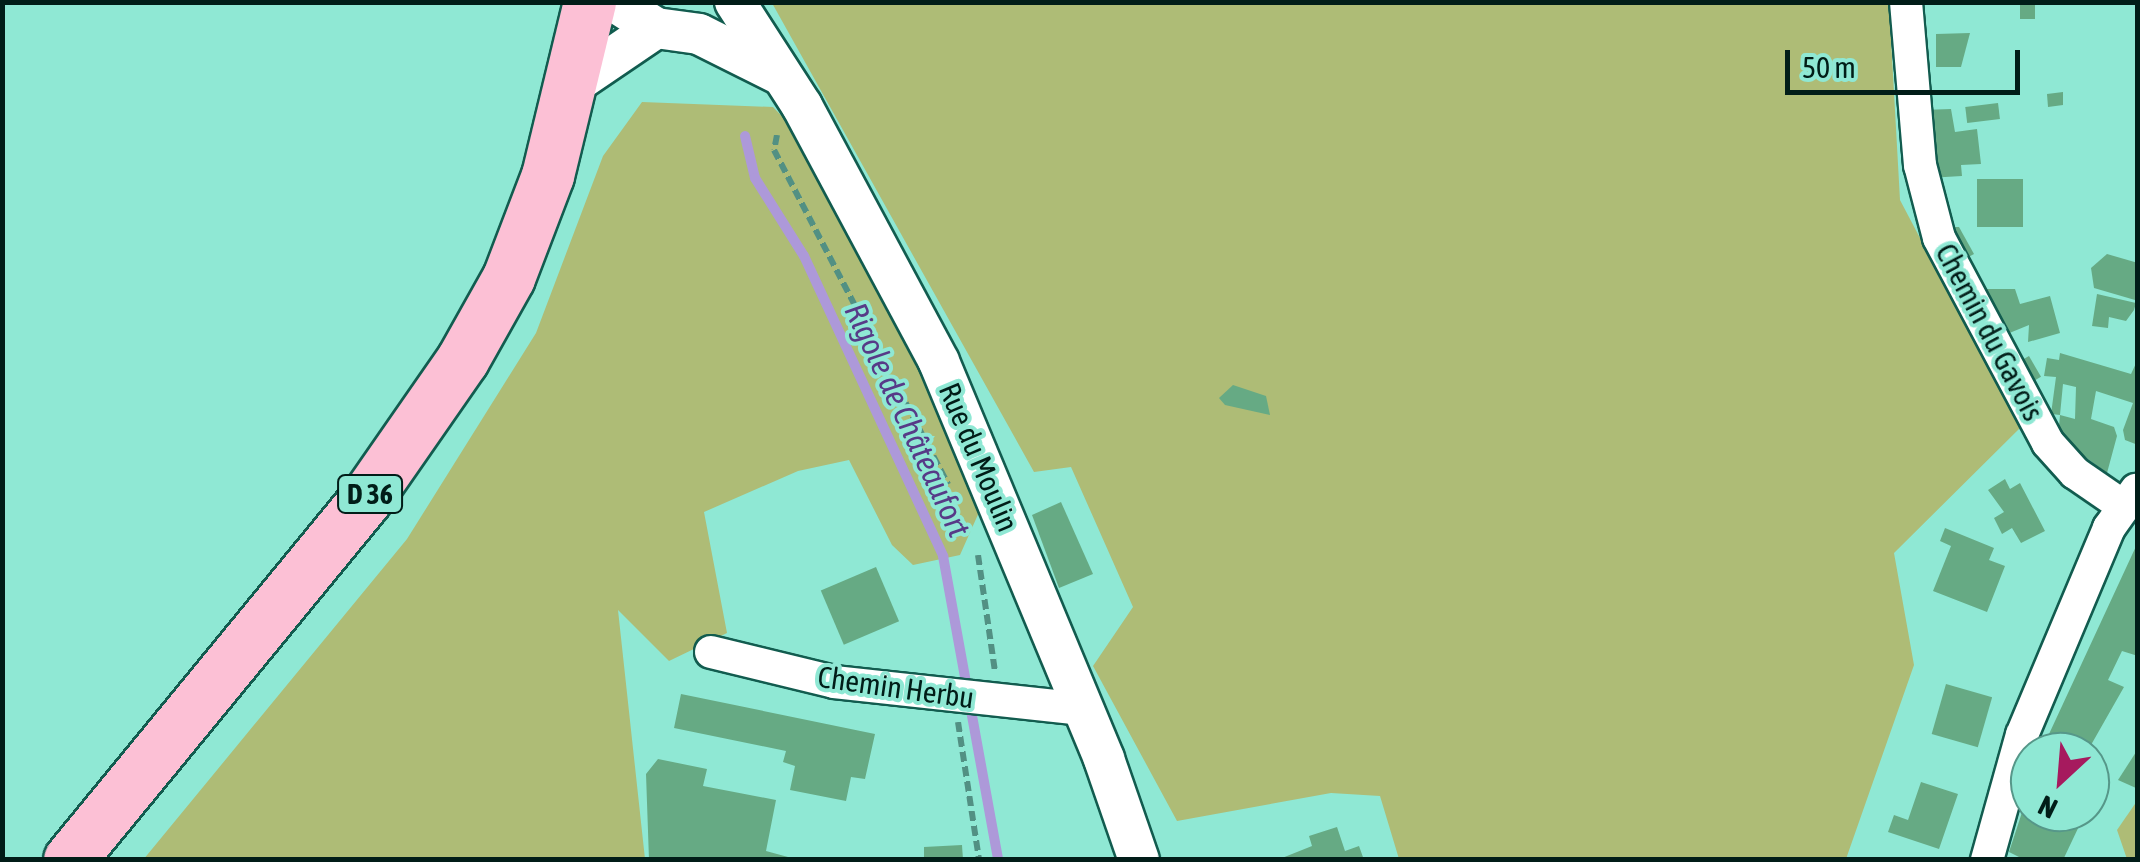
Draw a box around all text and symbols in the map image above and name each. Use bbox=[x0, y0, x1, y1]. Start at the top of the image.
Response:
scale bar bbox=[1790, 30, 2025, 92]
text: 50 m bbox=[1802, 50, 1856, 84]
street label: Chemin du Gavois bbox=[1928, 237, 2052, 427]
water label: Rigole de Châteaufort bbox=[836, 297, 978, 543]
street label: Rue du Moulin bbox=[932, 377, 1026, 537]
road number: D 36 bbox=[335, 471, 405, 517]
street label: Chemin Herbu bbox=[816, 658, 976, 716]
north arrow bbox=[2010, 732, 2110, 832]
text: N bbox=[2033, 789, 2062, 825]

